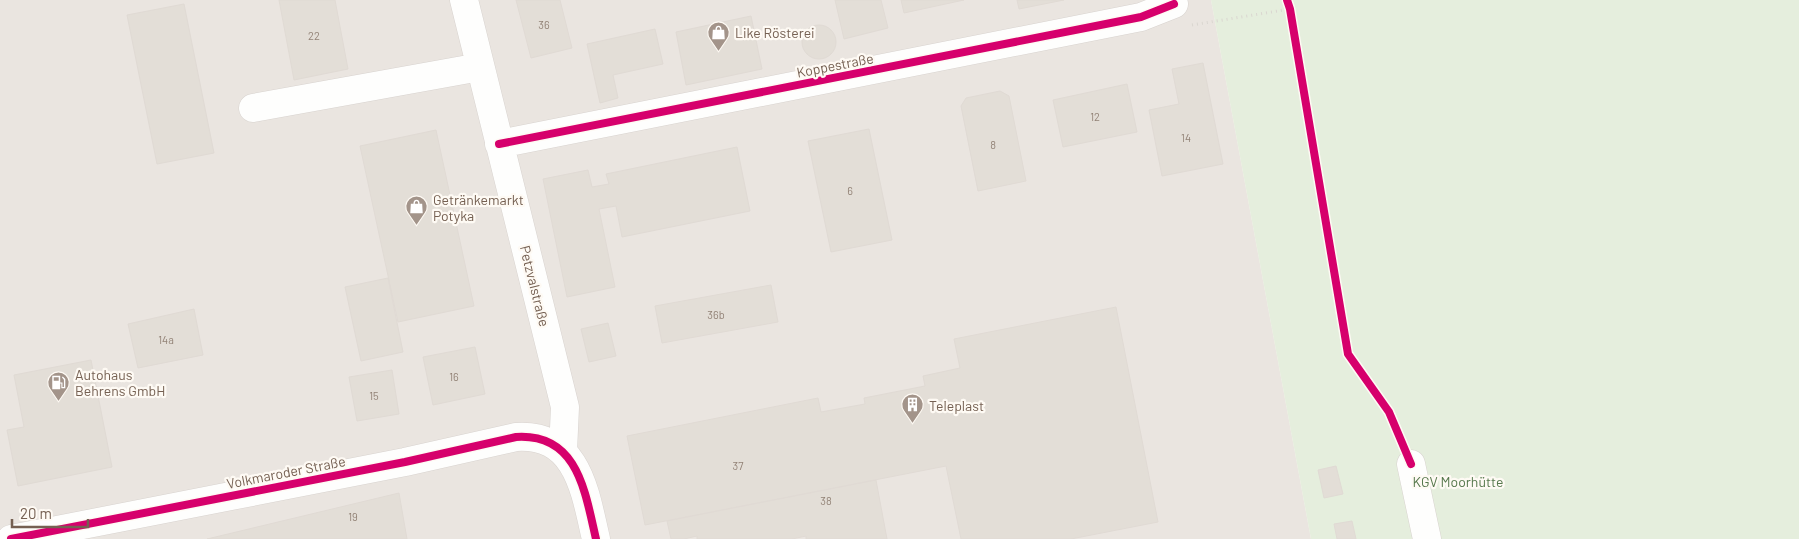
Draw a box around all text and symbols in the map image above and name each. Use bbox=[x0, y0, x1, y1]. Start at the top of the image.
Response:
house number: 36 bbox=[538, 18, 550, 31]
shop icon: Like Rösterei bbox=[707, 20, 731, 51]
place label: Like Rösterei bbox=[735, 24, 815, 41]
house number: 22 bbox=[308, 29, 320, 42]
street label: Koppestraße bbox=[795, 49, 875, 81]
house number: 12 bbox=[1090, 110, 1100, 123]
house number: 14 bbox=[1181, 131, 1191, 144]
house number: 8 bbox=[990, 138, 996, 151]
house number: 6 bbox=[847, 184, 853, 197]
place label: Getränkemarkt Potyka bbox=[433, 191, 524, 224]
shop icon: Getränkemarkt Potyka bbox=[405, 195, 429, 226]
street label: Petzvalstraße bbox=[517, 244, 553, 328]
house number: 36b bbox=[707, 308, 725, 321]
house number: 14a bbox=[158, 333, 174, 346]
place label: Autohaus Behrens GmbH bbox=[75, 366, 165, 399]
fuel station icon: Autohaus Behrens GmbH bbox=[47, 370, 71, 401]
house number: 16 bbox=[449, 370, 459, 383]
house number: 15 bbox=[369, 389, 379, 402]
building icon: Teleplast bbox=[901, 393, 925, 424]
place label: Teleplast bbox=[929, 397, 984, 414]
street label: Volkmaroder Straße bbox=[225, 452, 347, 492]
house number: 37 bbox=[733, 459, 743, 472]
park label: KGV Moorhütte bbox=[1413, 473, 1503, 490]
house number: 38 bbox=[820, 494, 832, 507]
scale bar bbox=[12, 496, 89, 528]
text: 20 m bbox=[20, 504, 52, 522]
house number: 19 bbox=[348, 510, 358, 523]

